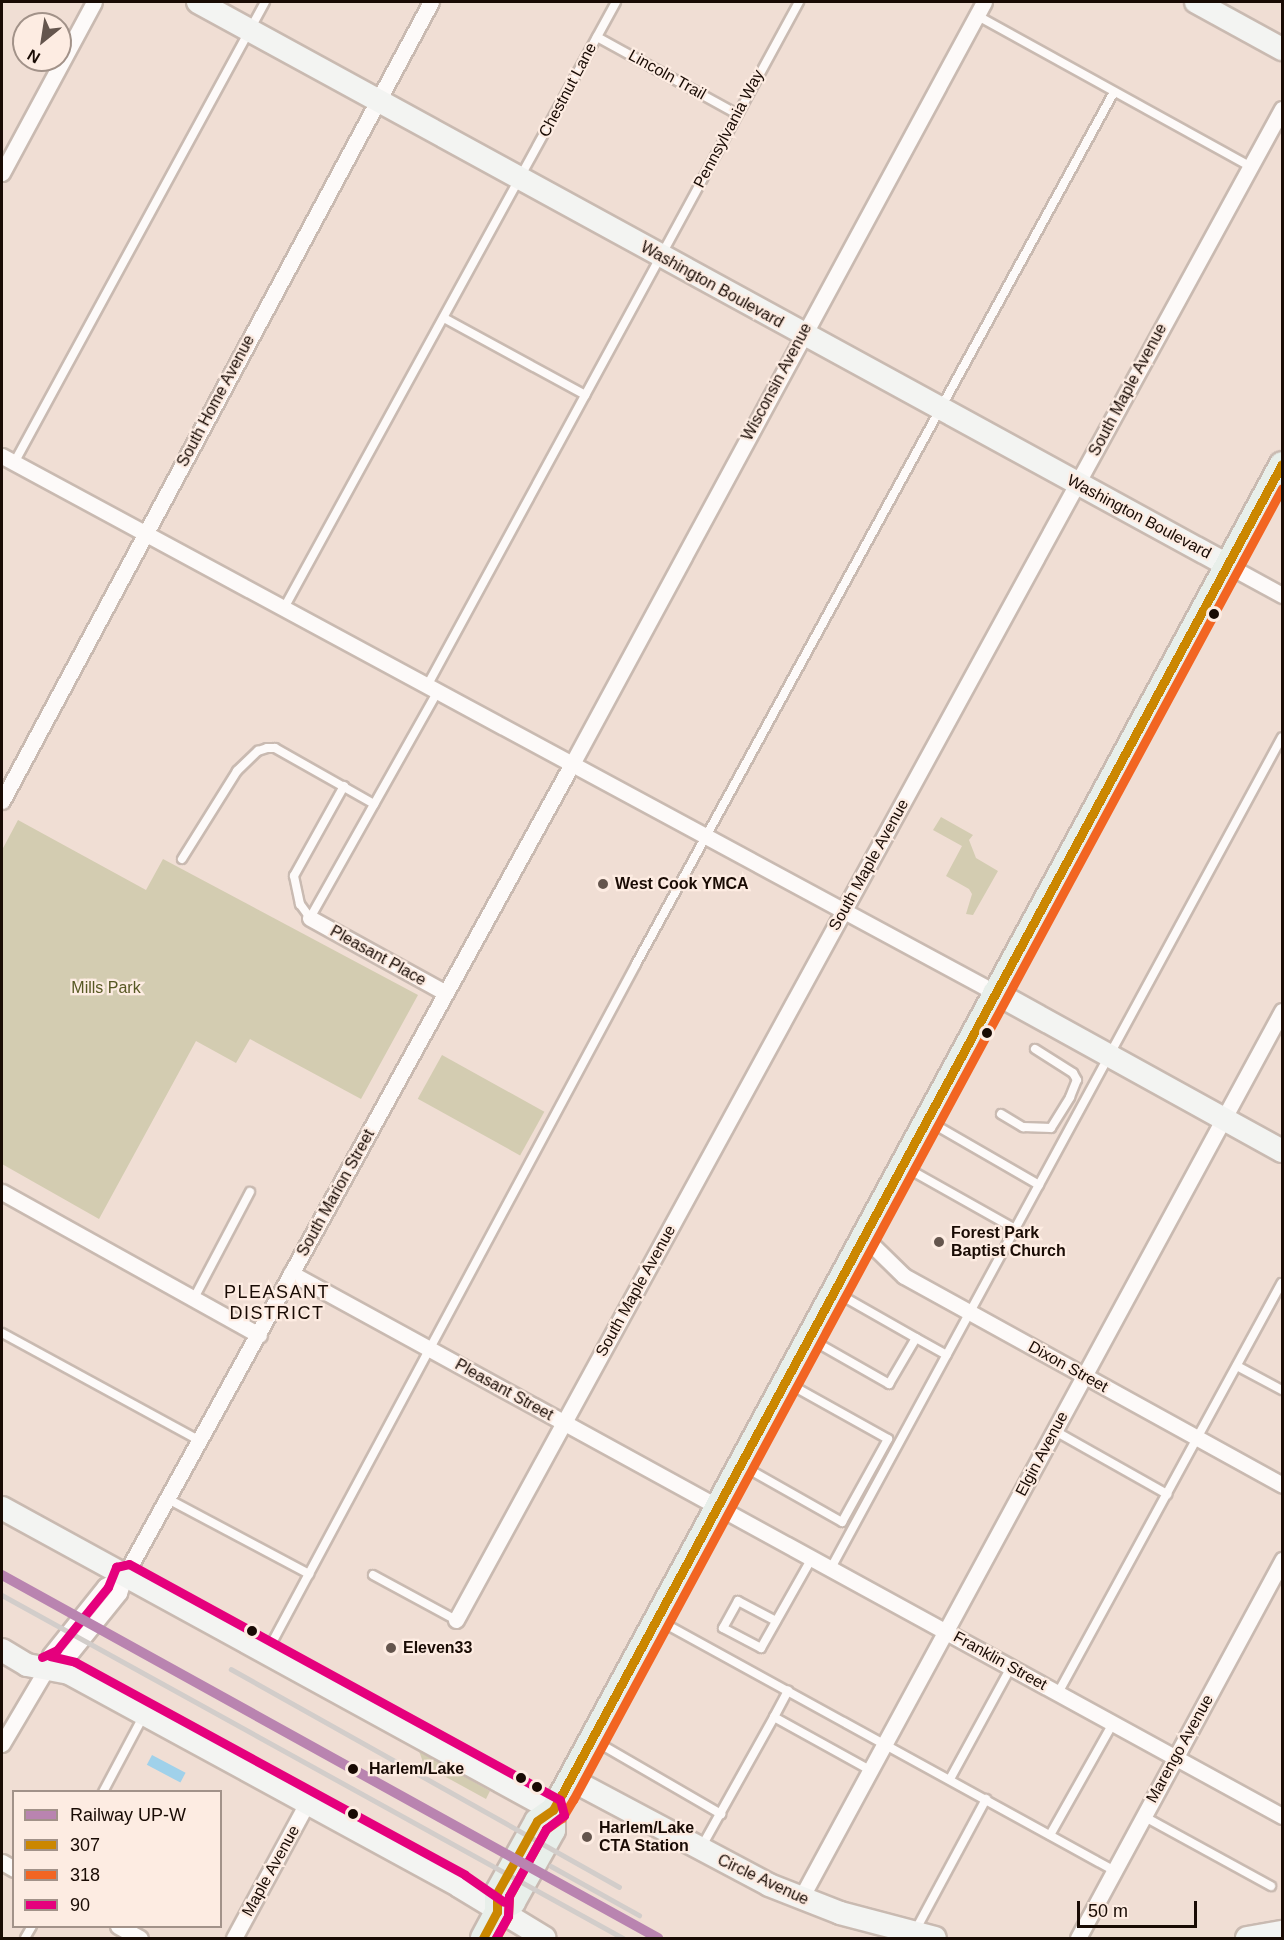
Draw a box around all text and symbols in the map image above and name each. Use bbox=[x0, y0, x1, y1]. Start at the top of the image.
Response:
north arrow bbox=[12, 12, 72, 72]
street label: Chestnut Lane bbox=[535, 40, 601, 140]
text: N bbox=[24, 46, 43, 67]
street label: Lincoln Trail bbox=[625, 46, 709, 104]
street label: Pennsylvania Way bbox=[690, 67, 768, 191]
street label: Washington Boulevard bbox=[637, 238, 787, 332]
street label: Wisconsin Avenue bbox=[738, 320, 816, 444]
street label: South Maple Avenue bbox=[1085, 320, 1171, 460]
street label: South Home Avenue bbox=[173, 331, 259, 471]
street label: Washington Boulevard bbox=[1064, 471, 1214, 563]
unlabelled marker bbox=[1208, 608, 1220, 620]
street label: South Maple Avenue bbox=[825, 796, 913, 934]
place label: West Cook YMCA bbox=[615, 874, 749, 894]
marker: West Cook YMCA bbox=[596, 877, 610, 891]
street label: Pleasant Place bbox=[327, 922, 429, 990]
park label: Mills Park bbox=[71, 978, 141, 998]
unlabelled marker bbox=[981, 1027, 993, 1039]
street label: South Marion Street bbox=[293, 1126, 379, 1260]
street label: South Maple Avenue bbox=[592, 1222, 680, 1360]
place label: Forest Park Baptist Church bbox=[951, 1223, 1066, 1261]
marker: Forest Park Baptist Church bbox=[932, 1235, 946, 1249]
district label: PLEASANT DISTRICT bbox=[224, 1282, 330, 1324]
street label: Dixon Street bbox=[1025, 1337, 1111, 1397]
street label: Pleasant Street bbox=[452, 1355, 556, 1425]
street label: Elgin Avenue bbox=[1011, 1408, 1073, 1500]
unlabelled marker bbox=[246, 1625, 258, 1637]
street label: Franklin Street bbox=[950, 1627, 1050, 1695]
place label: Eleven33 bbox=[403, 1638, 472, 1658]
marker: Eleven33 bbox=[384, 1641, 398, 1655]
street label: Marengo Avenue bbox=[1142, 1691, 1218, 1807]
marker: Harlem/Lake bbox=[342, 1758, 364, 1780]
place label: Harlem/Lake bbox=[369, 1759, 464, 1779]
unlabelled marker bbox=[515, 1772, 527, 1784]
unlabelled marker bbox=[531, 1781, 543, 1793]
legend bbox=[12, 1790, 222, 1928]
text: Railway UP-W bbox=[70, 1805, 186, 1825]
unlabelled marker bbox=[347, 1808, 359, 1820]
place label: Harlem/Lake CTA Station bbox=[599, 1818, 694, 1856]
street label: Maple Avenue bbox=[238, 1822, 304, 1920]
marker: Harlem/Lake CTA Station bbox=[580, 1830, 594, 1844]
text: 307 bbox=[70, 1835, 100, 1855]
street label: Circle Avenue bbox=[714, 1850, 812, 1910]
text: 318 bbox=[70, 1865, 100, 1885]
scale bar bbox=[1080, 1889, 1200, 1927]
text: 90 bbox=[70, 1895, 90, 1915]
text: 50 m bbox=[1088, 1901, 1128, 1921]

